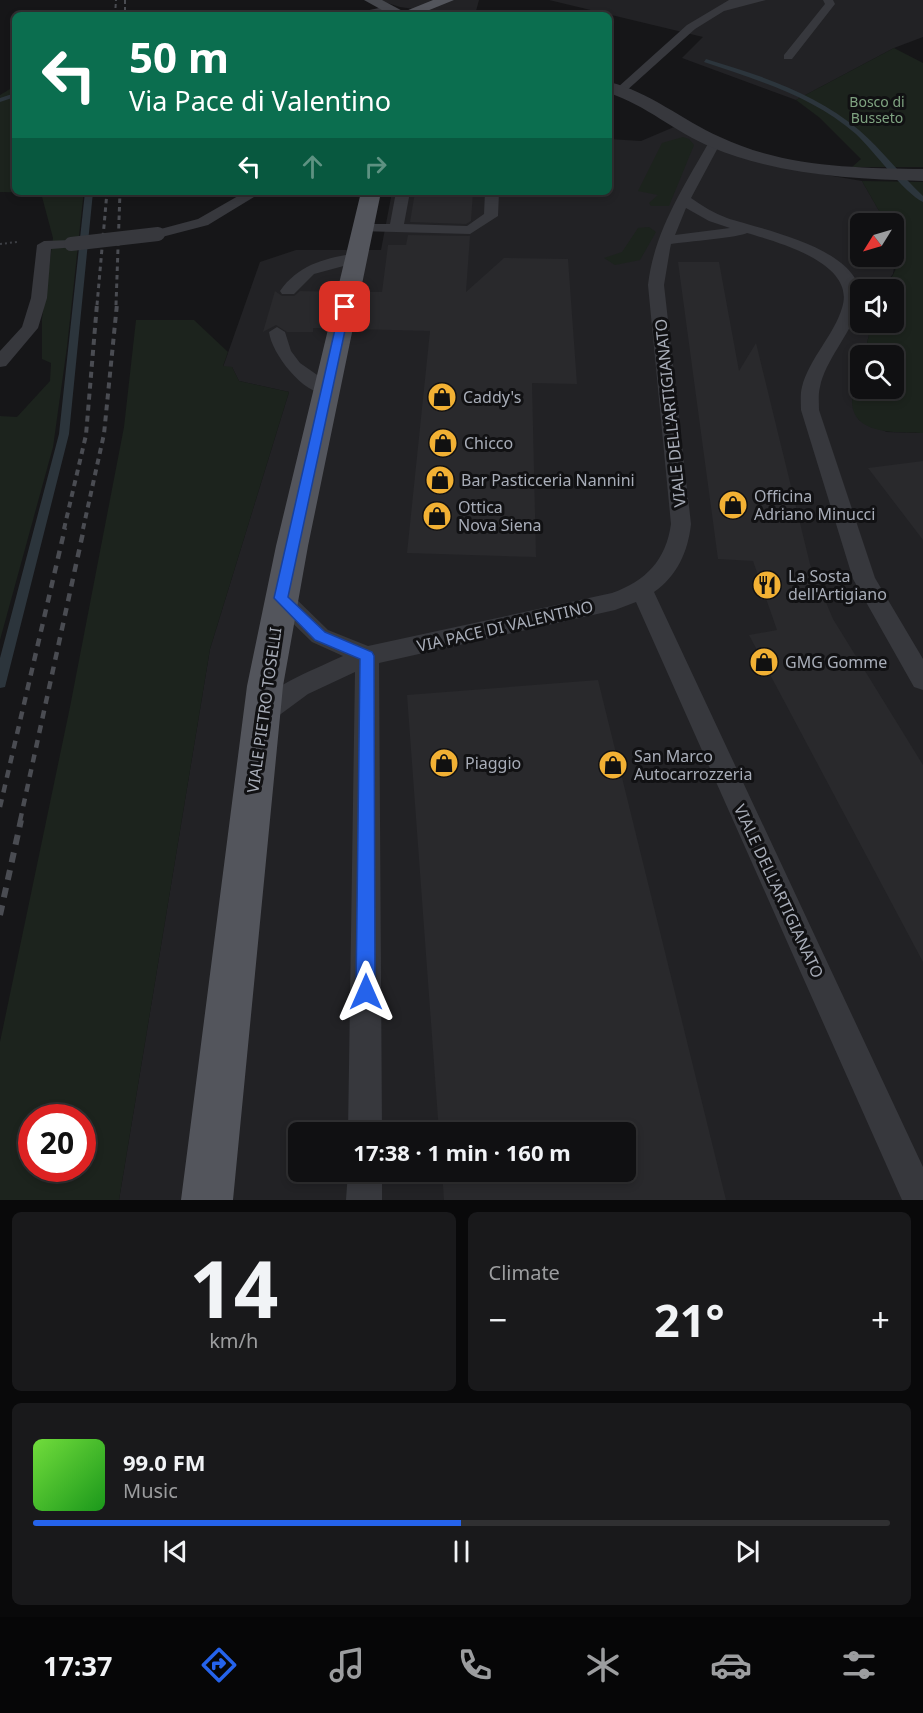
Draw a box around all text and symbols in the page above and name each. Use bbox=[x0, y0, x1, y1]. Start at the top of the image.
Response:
text: 50 m bbox=[129, 28, 229, 85]
icon: left bbox=[30, 36, 108, 114]
text: Via Pace di Valentino bbox=[129, 82, 391, 119]
park label: Bosco di Busseto bbox=[849, 92, 905, 127]
icon: left bbox=[233, 150, 266, 183]
icon: ahead bbox=[296, 150, 329, 183]
icon: right bbox=[359, 150, 392, 183]
north arrow bbox=[850, 213, 904, 267]
map controls bbox=[850, 213, 904, 399]
button: sound bbox=[850, 279, 904, 333]
pin bbox=[319, 281, 370, 332]
icon: arrive bbox=[328, 290, 361, 323]
street label: VIALE DELL'ARTIGIANATO bbox=[649, 318, 691, 508]
button: search bbox=[850, 345, 904, 399]
shop icon: Caddy's bbox=[426, 381, 458, 413]
place label: Caddy's bbox=[463, 386, 521, 408]
shop icon: Chicco bbox=[427, 427, 459, 459]
place label: Chicco bbox=[464, 432, 513, 454]
shop icon: Bar Pasticceria Nannini bbox=[424, 464, 456, 496]
place label: Bar Pasticceria Nannini bbox=[461, 469, 635, 491]
place label: Officina Adriano Minucci bbox=[754, 485, 875, 525]
shop icon: Officina Adriano Minucci bbox=[717, 489, 749, 521]
place label: Ottica Nova Siena bbox=[458, 496, 542, 536]
shop icon: Ottica Nova Siena bbox=[421, 500, 453, 532]
place label: La Sosta dell'Artigiano bbox=[788, 565, 887, 605]
restaurant icon: La Sosta dell'Artigiano bbox=[751, 569, 783, 601]
street label: VIA PACE DI VALENTINO bbox=[415, 595, 595, 657]
street label: VIALE PIETRO TOSELLI bbox=[241, 626, 287, 794]
shop icon: GMG Gomme bbox=[748, 646, 780, 678]
place label: GMG Gomme bbox=[785, 651, 887, 673]
place label: San Marco Autocarrozzeria bbox=[634, 745, 752, 785]
shop icon: Piaggio bbox=[428, 747, 460, 779]
shop icon: San Marco Autocarrozzeria bbox=[597, 749, 629, 781]
place label: Piaggio bbox=[465, 752, 521, 774]
street label: VIALE DELL'ARTIGIANATO bbox=[729, 801, 829, 981]
position arrow bbox=[334, 960, 398, 1024]
speed limit sign: 20 bbox=[18, 1104, 96, 1182]
text: 17:38 · 1 min · 160 m bbox=[353, 1137, 571, 1167]
text: 14 bbox=[189, 1235, 278, 1341]
text: Climate bbox=[489, 1259, 560, 1286]
text: 21° bbox=[654, 1289, 725, 1350]
text: − bbox=[489, 1297, 507, 1342]
text: + bbox=[871, 1297, 890, 1342]
text: km/h bbox=[209, 1327, 258, 1354]
text: 99.0 FM bbox=[123, 1447, 205, 1477]
text: Music bbox=[123, 1477, 178, 1504]
icon: previous bbox=[159, 1535, 192, 1568]
icon: pause bbox=[445, 1535, 478, 1568]
icon: next bbox=[731, 1535, 764, 1568]
icon: directions bbox=[198, 1644, 240, 1686]
icon: music bbox=[326, 1644, 368, 1686]
icon: phone bbox=[454, 1644, 496, 1686]
icon: climate bbox=[582, 1644, 624, 1686]
icon: car bbox=[710, 1644, 752, 1686]
icon: filters bbox=[838, 1644, 880, 1686]
text: 17:37 bbox=[43, 1647, 112, 1684]

